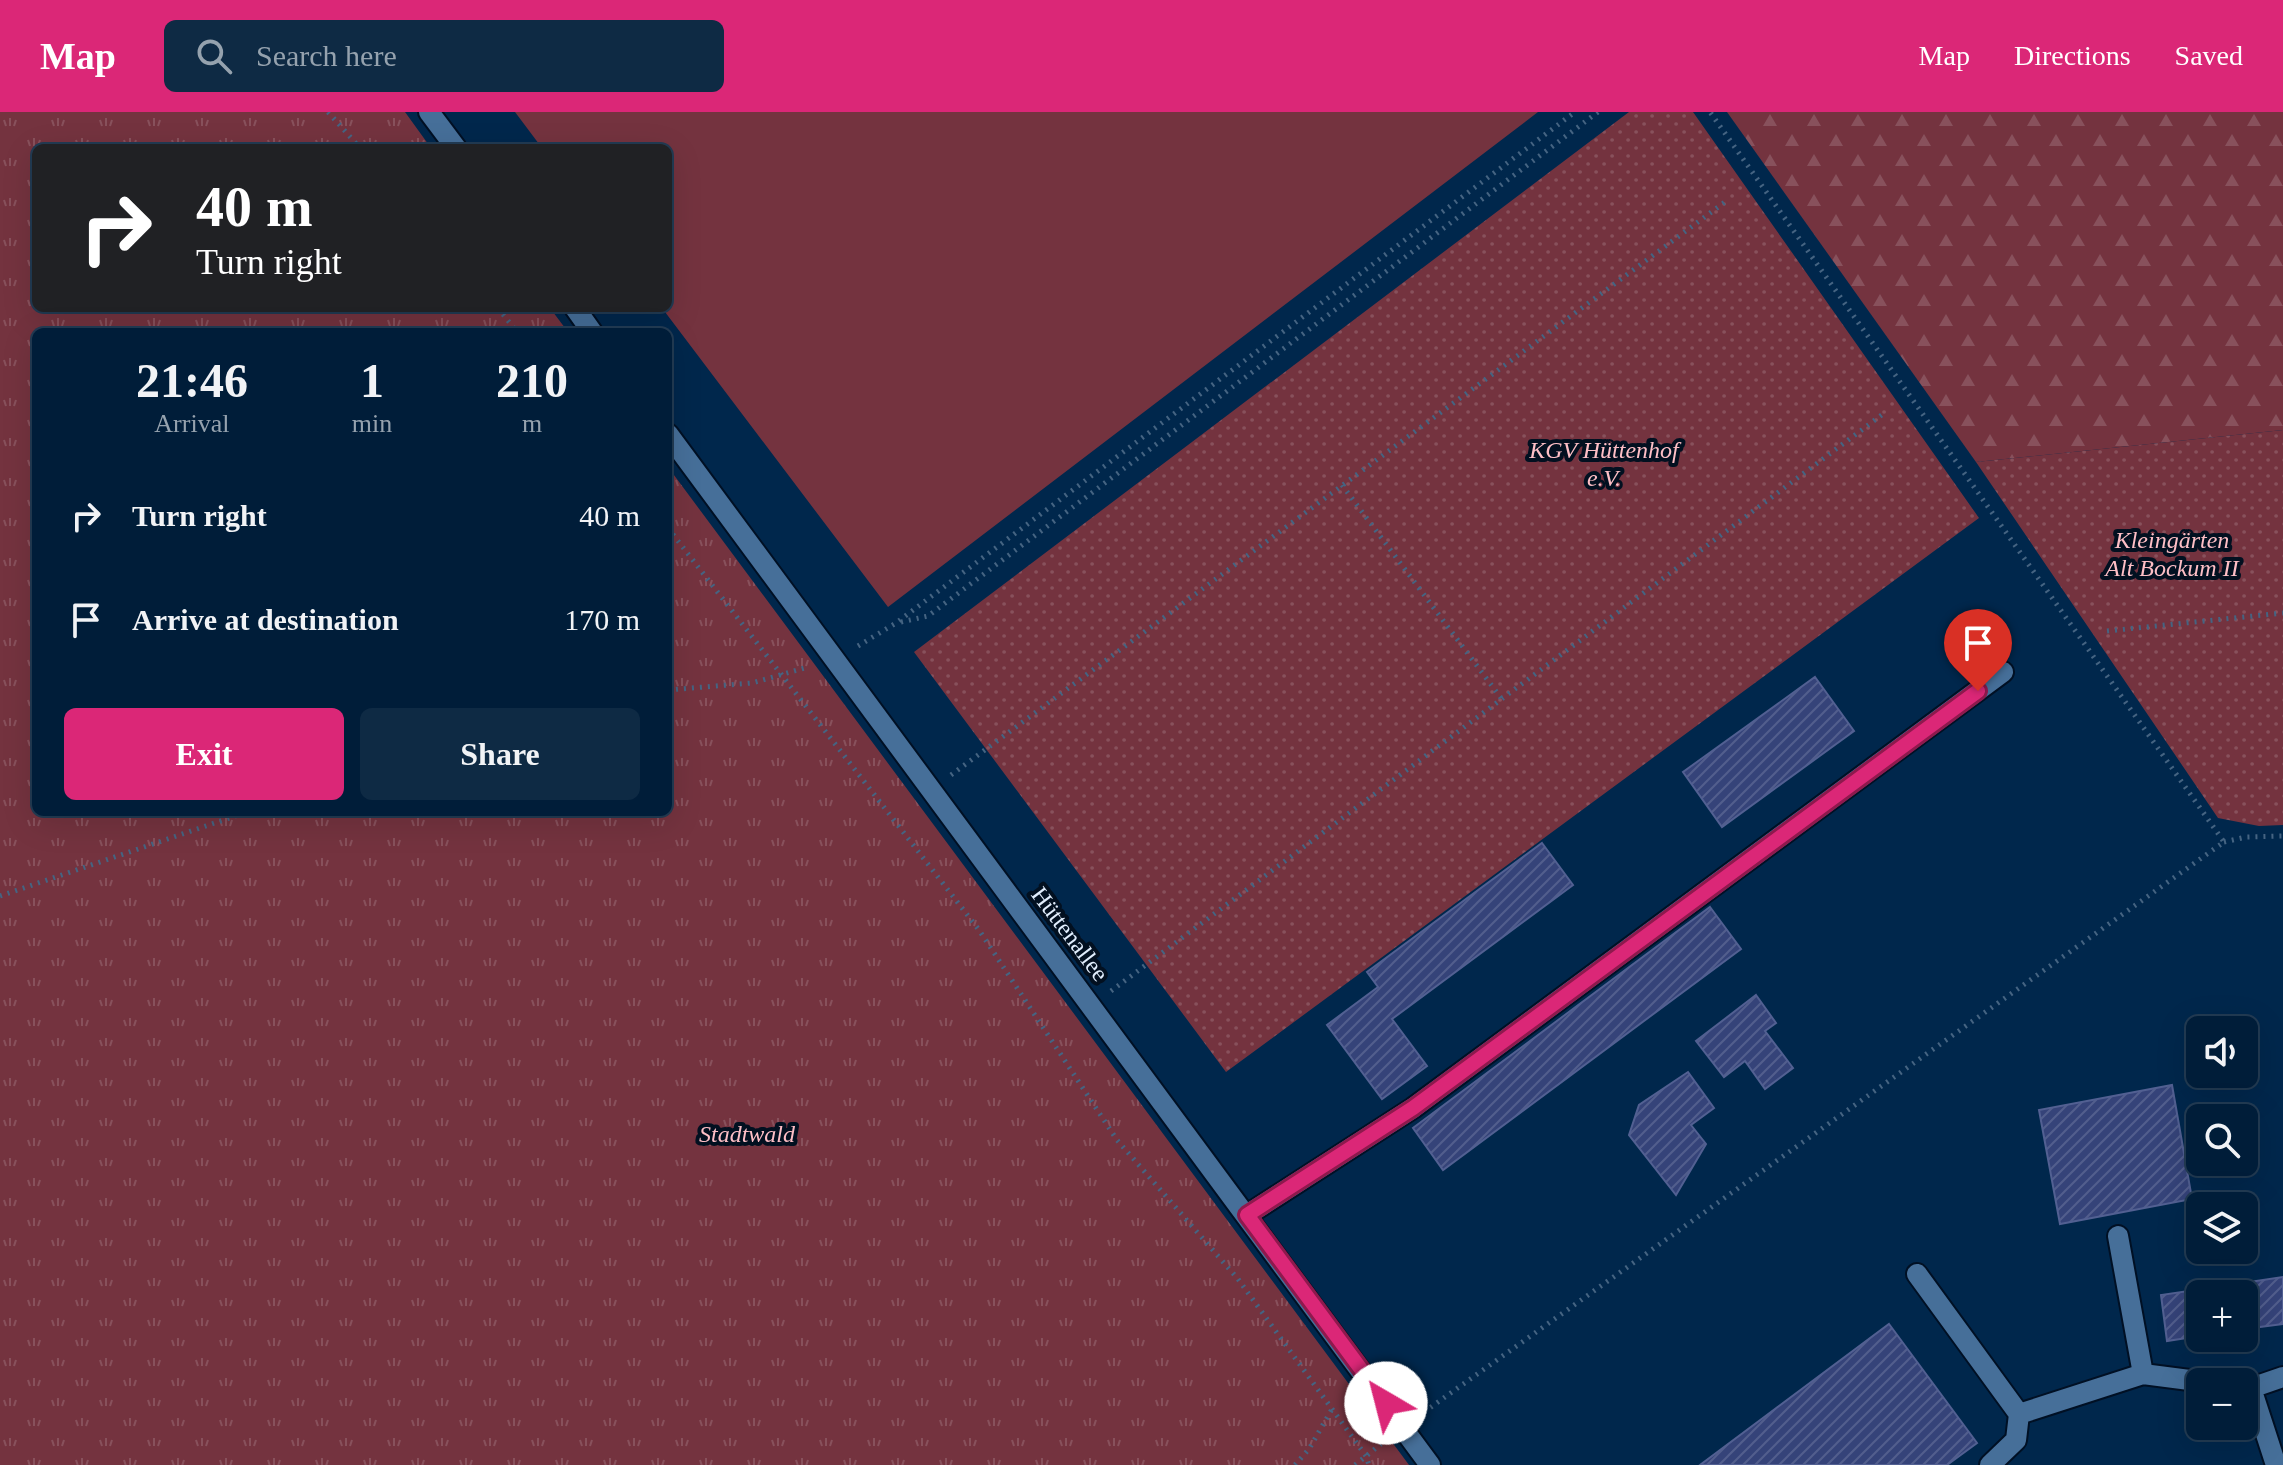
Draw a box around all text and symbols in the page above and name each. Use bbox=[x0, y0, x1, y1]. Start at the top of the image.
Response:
search box bbox=[164, 20, 724, 92]
icon: search bbox=[192, 34, 236, 78]
text: Map bbox=[40, 35, 116, 77]
text: Search here bbox=[256, 39, 397, 72]
text: Map bbox=[1919, 40, 1970, 71]
text: Directions bbox=[2014, 40, 2131, 71]
text: Saved bbox=[2175, 40, 2243, 71]
icon: right bbox=[64, 176, 168, 280]
text: 40 m bbox=[196, 176, 313, 238]
text: Turn right bbox=[196, 242, 342, 282]
text: 21:46 bbox=[136, 354, 248, 407]
text: 1 bbox=[360, 354, 384, 407]
text: 210 bbox=[496, 354, 568, 407]
text: Arrival bbox=[154, 409, 229, 438]
text: min bbox=[352, 409, 392, 438]
text: m bbox=[522, 409, 542, 438]
park label: KGV Hüttenhof e.V. bbox=[1528, 437, 1682, 491]
icon: right bbox=[64, 494, 108, 538]
text: Turn right bbox=[132, 499, 267, 532]
text: 40 m bbox=[579, 499, 640, 532]
park label: Kleingärten Alt Bockum II bbox=[2103, 527, 2240, 581]
icon: arrive bbox=[64, 598, 108, 642]
text: Arrive at destination bbox=[132, 603, 399, 636]
text: 170 m bbox=[564, 603, 640, 636]
pin bbox=[1944, 609, 2012, 691]
icon: arrive bbox=[1956, 621, 2000, 665]
button: Exit bbox=[64, 708, 344, 800]
button: Share bbox=[360, 708, 640, 800]
street label: Hüttenallee bbox=[1026, 882, 1114, 986]
map controls bbox=[2186, 1016, 2258, 1440]
button: sound bbox=[2186, 1016, 2258, 1088]
button: search bbox=[2186, 1104, 2258, 1176]
park label: Stadtwald bbox=[699, 1121, 796, 1147]
button: layers bbox=[2186, 1192, 2258, 1264]
button: + bbox=[2186, 1280, 2258, 1352]
position arrow bbox=[1344, 1361, 1428, 1445]
button: − bbox=[2186, 1368, 2258, 1440]

